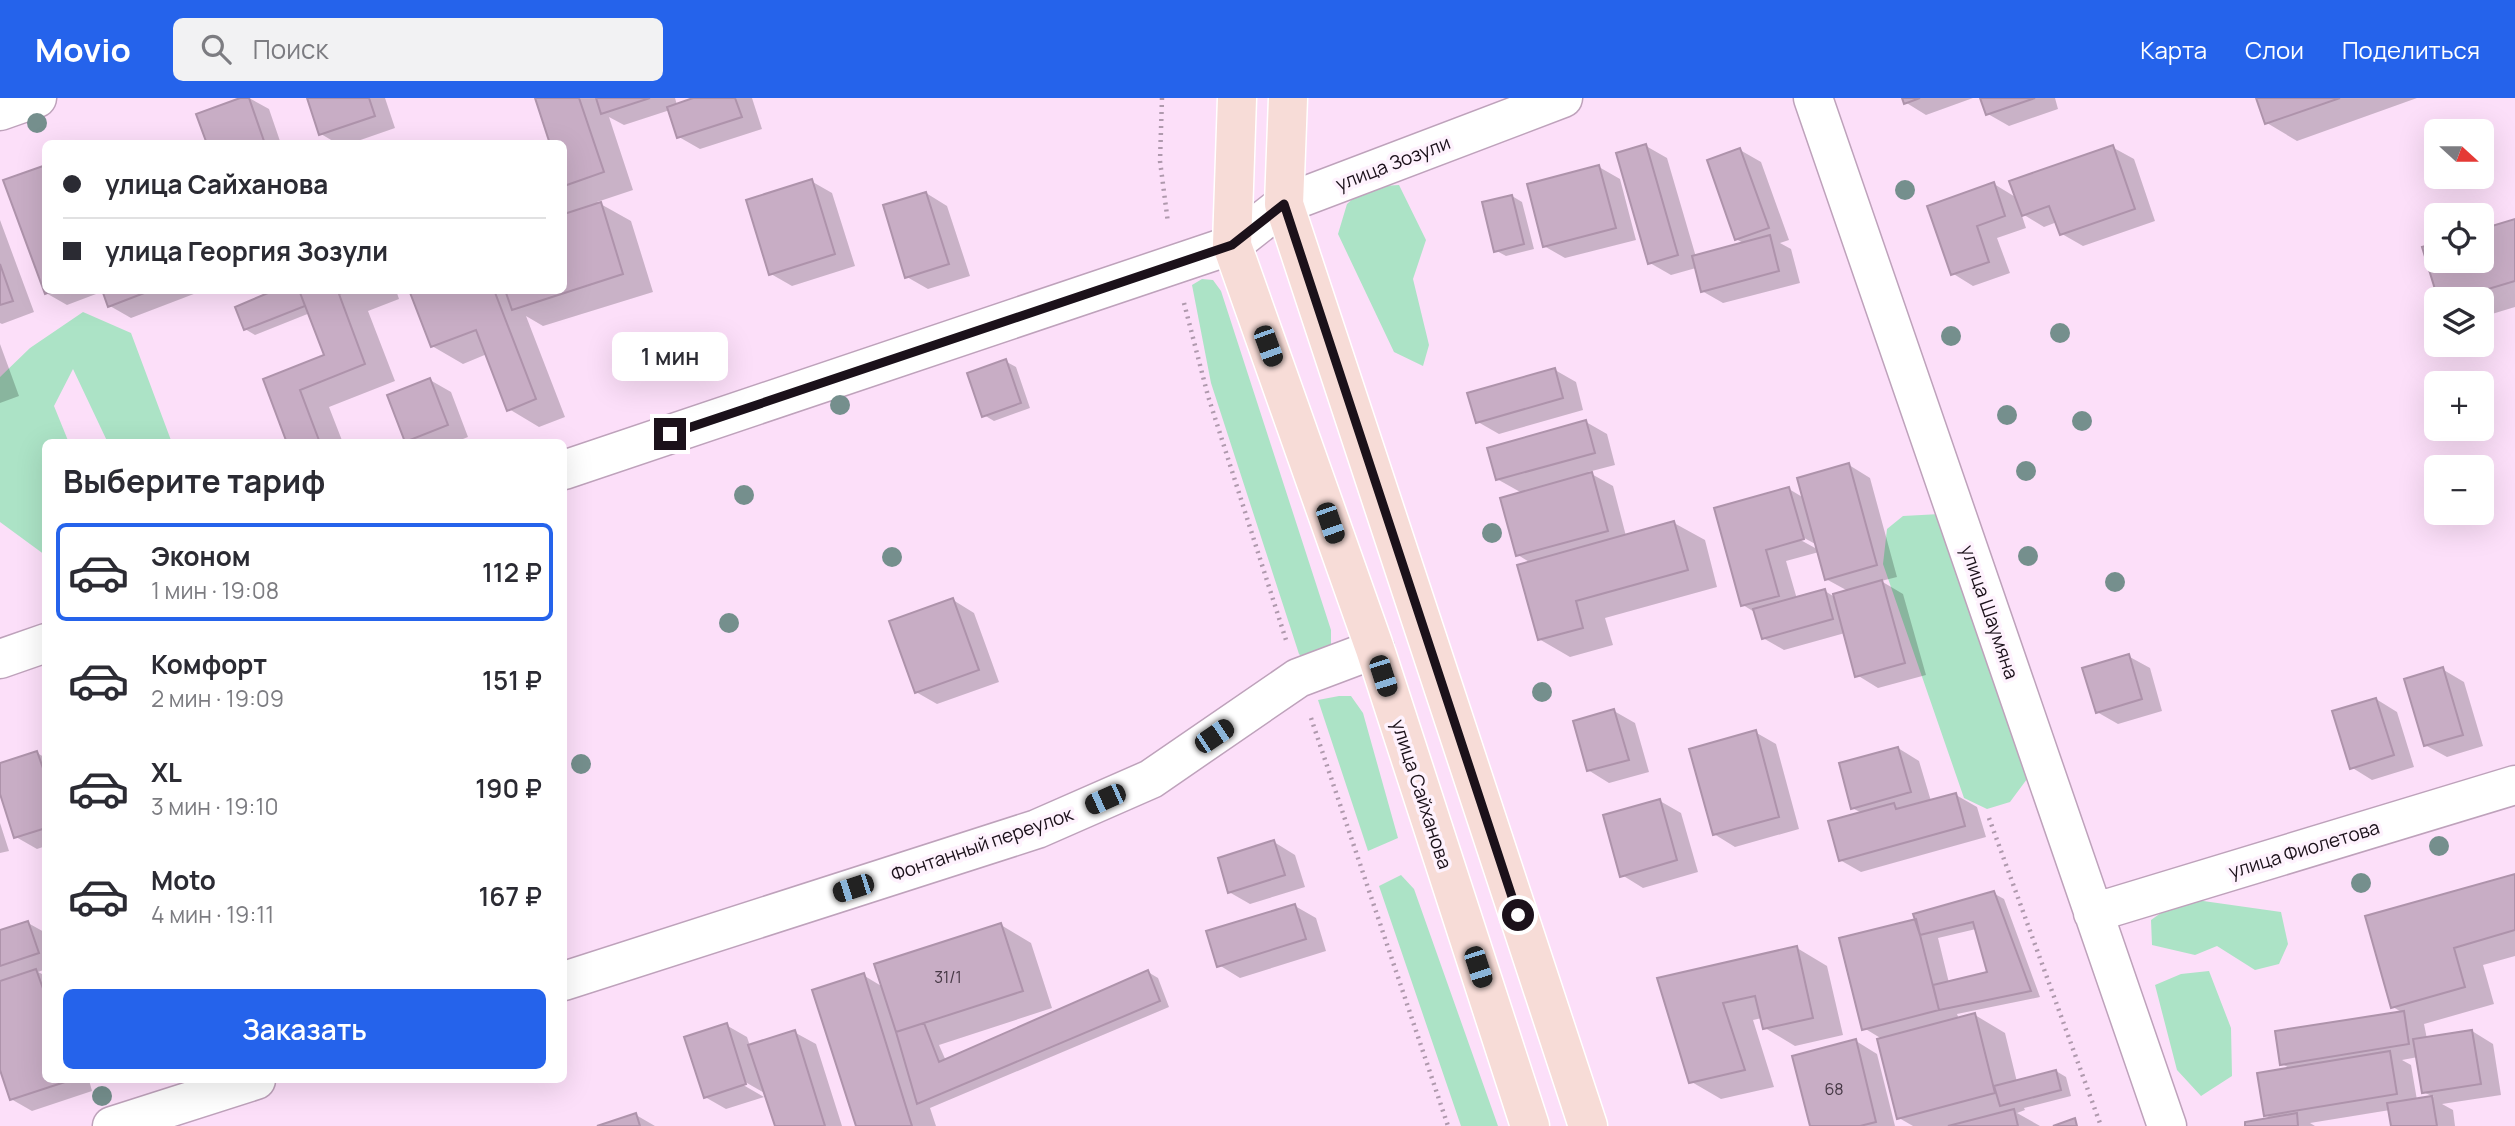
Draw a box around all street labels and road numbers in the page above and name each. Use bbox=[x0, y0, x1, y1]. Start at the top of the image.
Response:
street label: улица Зозули bbox=[1332, 129, 1454, 197]
street label: улица Шаумяна bbox=[1955, 542, 2025, 682]
street label: улица Сайханова bbox=[1386, 716, 1458, 872]
street label: Фонтанный переулок bbox=[888, 800, 1077, 887]
street label: улица Фиолетова bbox=[2225, 814, 2383, 884]

